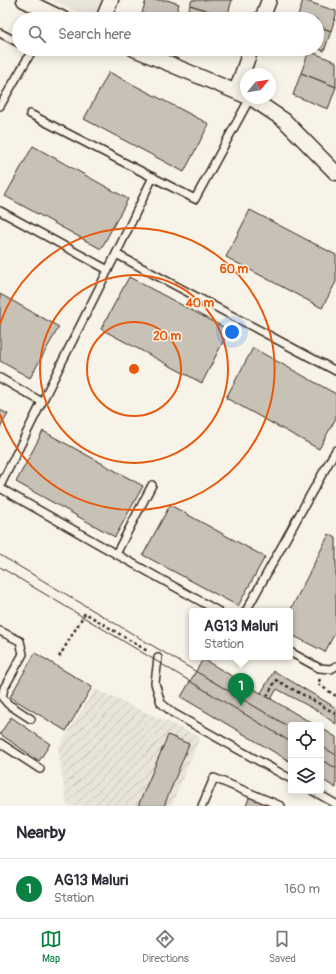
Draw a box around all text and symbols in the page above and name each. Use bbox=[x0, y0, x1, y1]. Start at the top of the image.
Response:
search box bbox=[12, 12, 324, 56]
icon: search bbox=[26, 23, 48, 45]
text: Search here bbox=[58, 25, 131, 44]
north arrow bbox=[240, 68, 276, 104]
text: 60 m bbox=[220, 262, 249, 277]
text: 40 m bbox=[185, 296, 215, 311]
your location bbox=[222, 322, 242, 342]
text: 20 m bbox=[153, 329, 181, 344]
centre of rings bbox=[127, 362, 141, 376]
popup bbox=[189, 608, 293, 660]
text: AG13 Maluri bbox=[204, 617, 278, 636]
text: Station bbox=[204, 636, 244, 652]
pin: 1 bbox=[228, 673, 254, 706]
map controls bbox=[288, 722, 324, 794]
button: locate bbox=[288, 722, 324, 758]
button: layers bbox=[288, 758, 324, 794]
text: Nearby bbox=[16, 822, 65, 843]
text: AG13 Maluri bbox=[54, 871, 128, 890]
text: 1 bbox=[26, 881, 32, 897]
text: 160 m bbox=[284, 881, 320, 897]
text: Station bbox=[54, 890, 94, 906]
tab: Map bbox=[40, 928, 62, 965]
tab: Directions bbox=[142, 928, 189, 965]
tab: Saved bbox=[269, 928, 296, 965]

